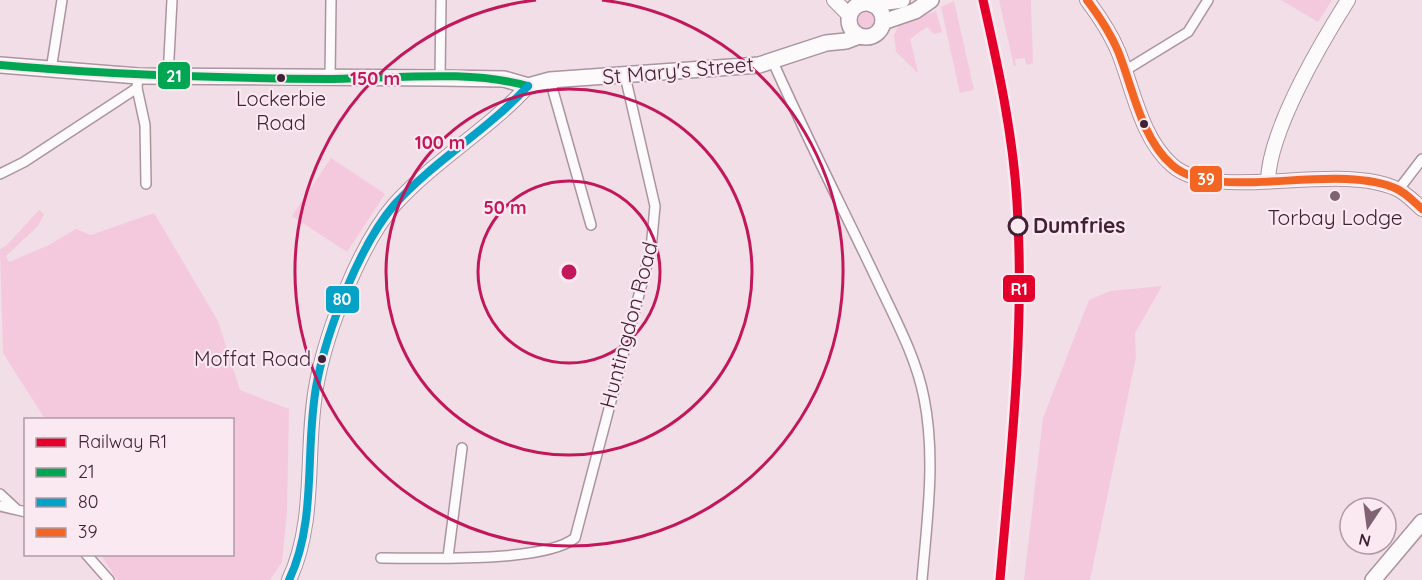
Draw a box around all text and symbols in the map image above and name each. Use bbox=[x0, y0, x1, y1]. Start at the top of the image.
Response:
street label: St Mary's Street bbox=[601, 50, 755, 90]
line badge: 21 bbox=[157, 61, 191, 90]
text: 21 bbox=[166, 66, 182, 86]
text: 150 m bbox=[350, 67, 400, 90]
marker: Lockerbie Road bbox=[275, 72, 287, 84]
place label: Lockerbie Road bbox=[236, 86, 326, 135]
unlabelled marker bbox=[1138, 118, 1150, 130]
text: 100 m bbox=[415, 131, 465, 154]
line badge: 39 bbox=[1189, 165, 1223, 193]
text: 39 bbox=[1197, 169, 1215, 189]
marker: Torbay Lodge bbox=[1328, 189, 1342, 203]
text: 50 m bbox=[483, 196, 527, 219]
place label: Torbay Lodge bbox=[1267, 204, 1403, 230]
place label: Dumfries bbox=[1033, 212, 1125, 238]
marker: Dumfries bbox=[1008, 216, 1028, 236]
street label: Huntingdon Road bbox=[593, 239, 663, 411]
centre of rings bbox=[559, 262, 579, 282]
line badge: R1 bbox=[1002, 274, 1036, 303]
text: R1 bbox=[1010, 279, 1028, 299]
line badge: 80 bbox=[325, 285, 360, 314]
text: 80 bbox=[333, 289, 351, 309]
place label: Moffat Road bbox=[194, 346, 311, 371]
marker: Moffat Road bbox=[316, 353, 328, 365]
legend bbox=[24, 418, 234, 556]
text: Railway R1 bbox=[78, 430, 167, 453]
text: 21 bbox=[78, 460, 95, 483]
text: 80 bbox=[78, 490, 98, 513]
north arrow bbox=[1338, 496, 1398, 556]
text: 39 bbox=[78, 520, 97, 543]
text: N bbox=[1357, 530, 1373, 552]

